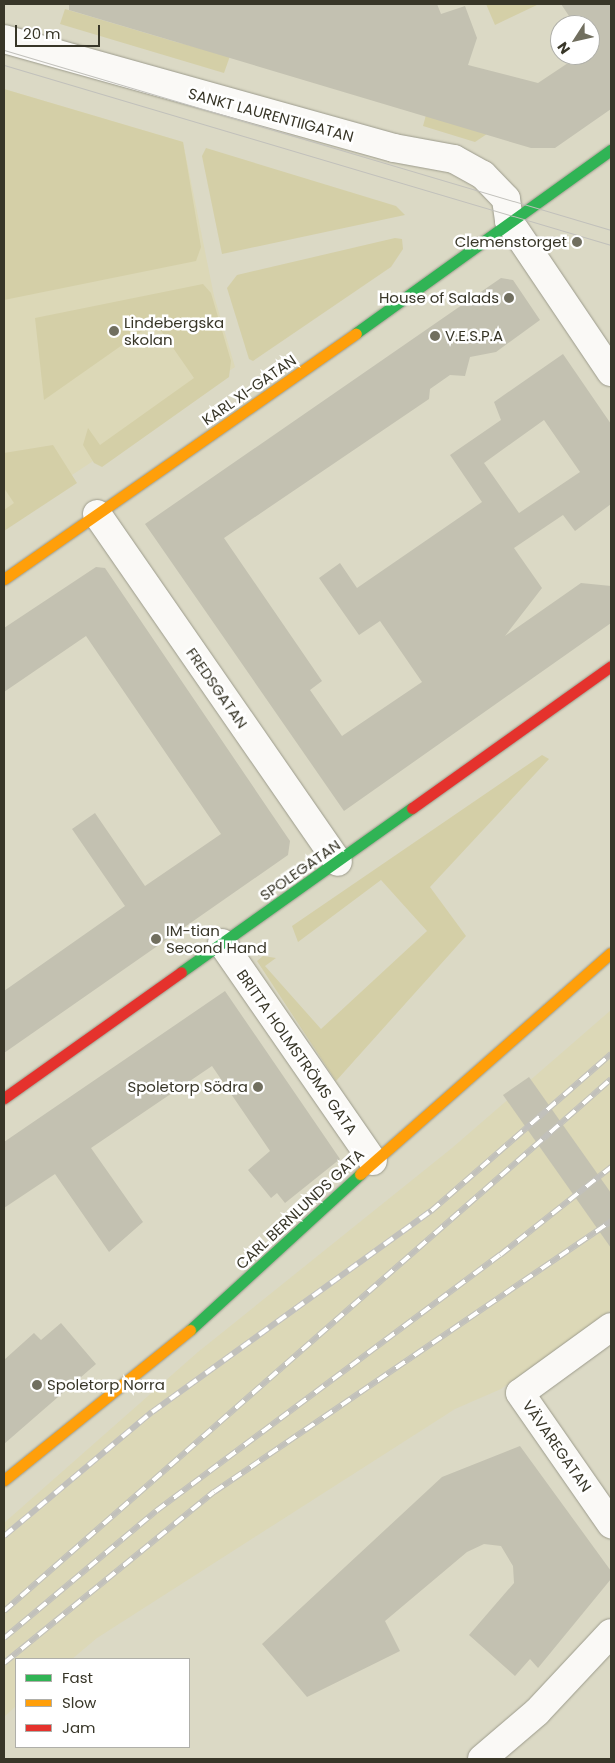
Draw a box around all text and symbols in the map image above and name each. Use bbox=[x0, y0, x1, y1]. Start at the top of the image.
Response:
scale bar bbox=[18, 15, 102, 47]
north arrow bbox=[550, 15, 600, 65]
text: 20 m bbox=[23, 23, 61, 44]
text: N bbox=[552, 38, 575, 58]
street label: SANKT LAURENTIIGATAN bbox=[186, 84, 356, 146]
place label: Clemenstorget bbox=[455, 233, 567, 251]
marker: Clemenstorget bbox=[571, 236, 583, 248]
place label: House of Salads bbox=[379, 289, 499, 307]
marker: House of Salads bbox=[503, 292, 515, 304]
place label: Lindebergska skolan bbox=[124, 313, 224, 348]
marker: Lindebergska skolan bbox=[108, 325, 120, 337]
place label: V.E.S.P.A bbox=[445, 327, 503, 345]
marker: V.E.S.P.A bbox=[429, 330, 441, 342]
street label: KARL XI-GATAN bbox=[199, 351, 299, 429]
street label: FREDSGATAN bbox=[183, 644, 251, 732]
street label: SPOLEGATAN bbox=[256, 836, 344, 904]
place label: IM-tian Second Hand bbox=[166, 921, 267, 956]
marker: IM-tian Second Hand bbox=[150, 933, 162, 945]
street label: BRITTA HOLMSTRÖMS GATA bbox=[233, 966, 361, 1138]
place label: Spoletorp Södra bbox=[127, 1078, 248, 1096]
marker: Spoletorp Södra bbox=[252, 1081, 264, 1093]
street label: CARL BERNLUNDS GATA bbox=[232, 1145, 368, 1273]
place label: Spoletorp Norra bbox=[47, 1376, 165, 1394]
marker: Spoletorp Norra bbox=[31, 1379, 43, 1391]
street label: VÄVAREGATAN bbox=[519, 1397, 595, 1495]
legend bbox=[15, 1658, 190, 1748]
text: Fast bbox=[62, 1667, 93, 1688]
text: Slow bbox=[62, 1692, 96, 1713]
text: Jam bbox=[62, 1717, 96, 1738]

